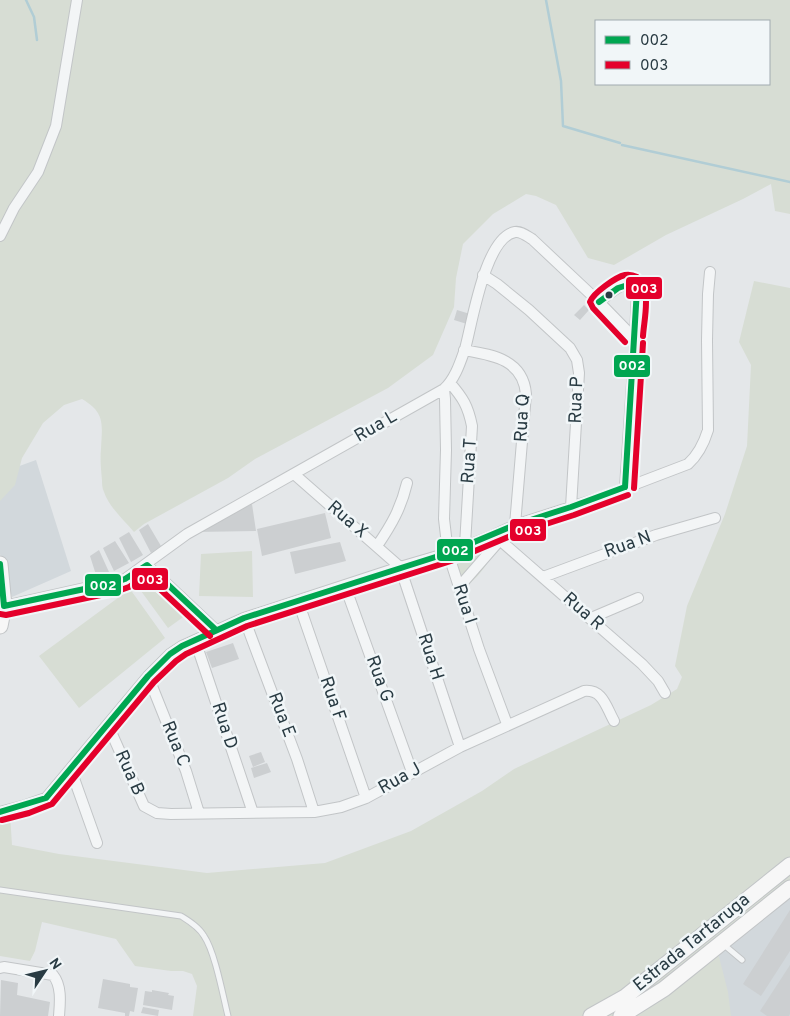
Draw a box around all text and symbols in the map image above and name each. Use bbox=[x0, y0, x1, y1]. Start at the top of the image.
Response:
legend bbox=[595, 20, 770, 85]
text: 002 bbox=[640, 32, 668, 51]
text: 003 bbox=[640, 57, 668, 76]
line badge: 003 bbox=[625, 276, 663, 300]
text: 003 bbox=[631, 281, 657, 298]
unlabelled marker bbox=[604, 290, 614, 300]
line badge: 002 bbox=[613, 354, 651, 378]
text: 002 bbox=[618, 358, 646, 375]
street label: Rua P bbox=[565, 376, 589, 424]
street label: Rua Q bbox=[510, 393, 536, 443]
street label: Rua L bbox=[350, 406, 402, 448]
street label: Rua T bbox=[457, 438, 483, 484]
street label: Rua X bbox=[322, 496, 372, 544]
line badge: 003 bbox=[509, 518, 547, 542]
text: 003 bbox=[515, 523, 541, 540]
street label: Rua N bbox=[601, 526, 655, 564]
line badge: 002 bbox=[436, 538, 474, 562]
text: 002 bbox=[441, 543, 469, 560]
line badge: 003 bbox=[131, 567, 169, 591]
text: 003 bbox=[137, 572, 163, 589]
line badge: 002 bbox=[84, 573, 122, 597]
text: 002 bbox=[89, 578, 117, 595]
street label: Rua I bbox=[447, 581, 481, 627]
street label: Rua R bbox=[557, 588, 609, 636]
street label: Rua H bbox=[412, 630, 448, 684]
street label: Rua G bbox=[360, 652, 398, 706]
street label: Rua F bbox=[314, 674, 350, 724]
street label: Rua E bbox=[262, 689, 300, 741]
street label: Rua D bbox=[206, 700, 242, 752]
street label: Rua C bbox=[155, 718, 195, 770]
street label: Rua B bbox=[109, 747, 149, 799]
street label: Rua J bbox=[375, 758, 425, 800]
street label: Estrada Tartaruga bbox=[629, 889, 755, 997]
north arrow bbox=[20, 946, 70, 996]
text: N bbox=[45, 955, 64, 973]

